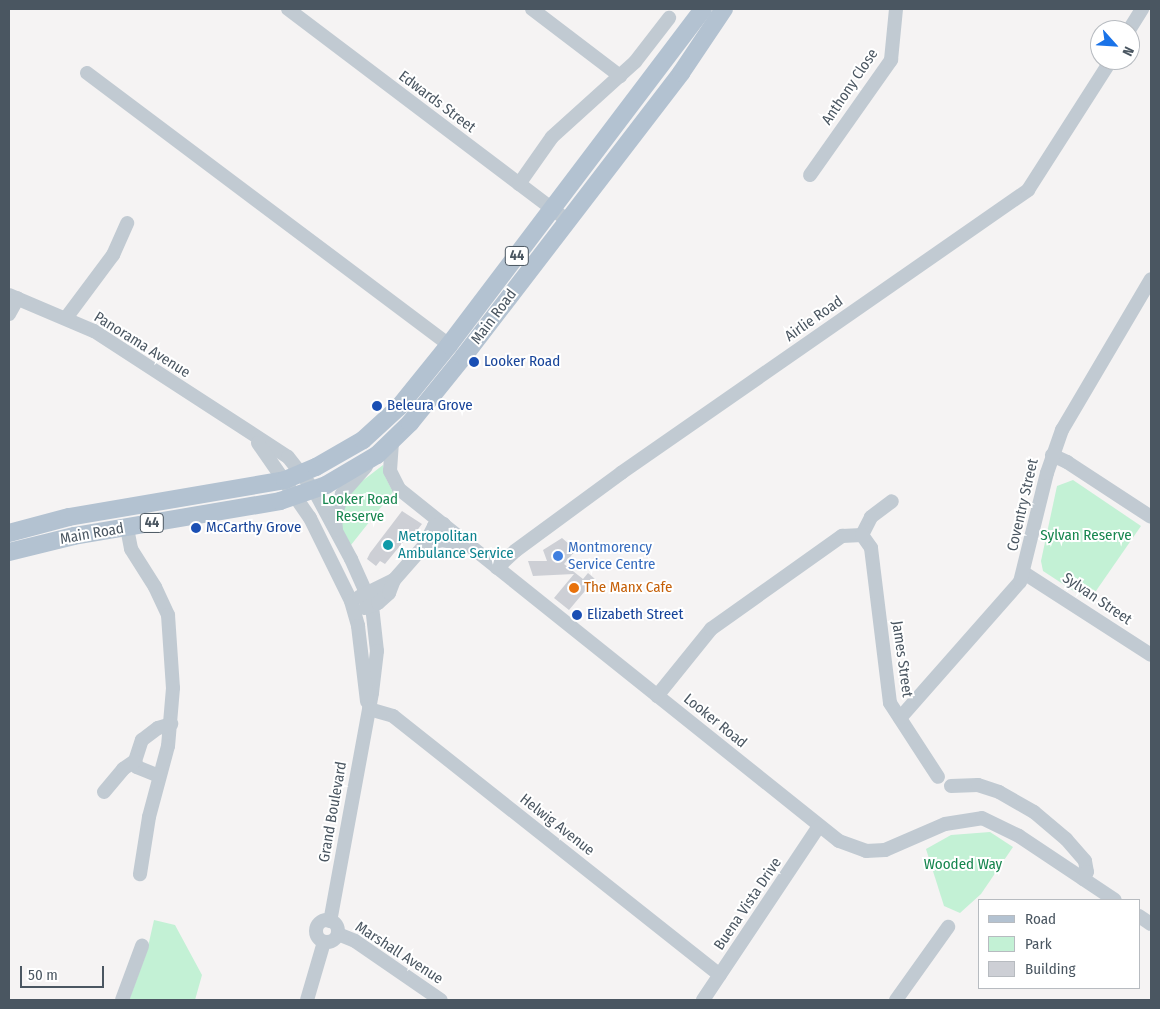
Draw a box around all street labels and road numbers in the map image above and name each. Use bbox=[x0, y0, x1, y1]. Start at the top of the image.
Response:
street label: Anthony Close bbox=[818, 46, 882, 128]
street label: Edwards Street bbox=[395, 67, 479, 137]
road number: 44 bbox=[504, 245, 530, 268]
street label: Main Road bbox=[467, 286, 521, 348]
street label: Airlie Road bbox=[782, 293, 846, 345]
street label: Panorama Avenue bbox=[91, 308, 193, 382]
street label: Coventry Street bbox=[1004, 457, 1042, 553]
road number: 44 bbox=[140, 512, 164, 534]
street label: Main Road bbox=[59, 520, 125, 548]
street label: Sylvan Street bbox=[1059, 569, 1135, 629]
street label: James Street bbox=[888, 620, 916, 698]
street label: Looker Road bbox=[680, 690, 750, 752]
street label: Grand Boulevard bbox=[315, 760, 351, 864]
street label: Helwig Avenue bbox=[516, 790, 598, 860]
street label: Buena Vista Drive bbox=[710, 854, 786, 954]
street label: Marshall Avenue bbox=[352, 918, 446, 988]

